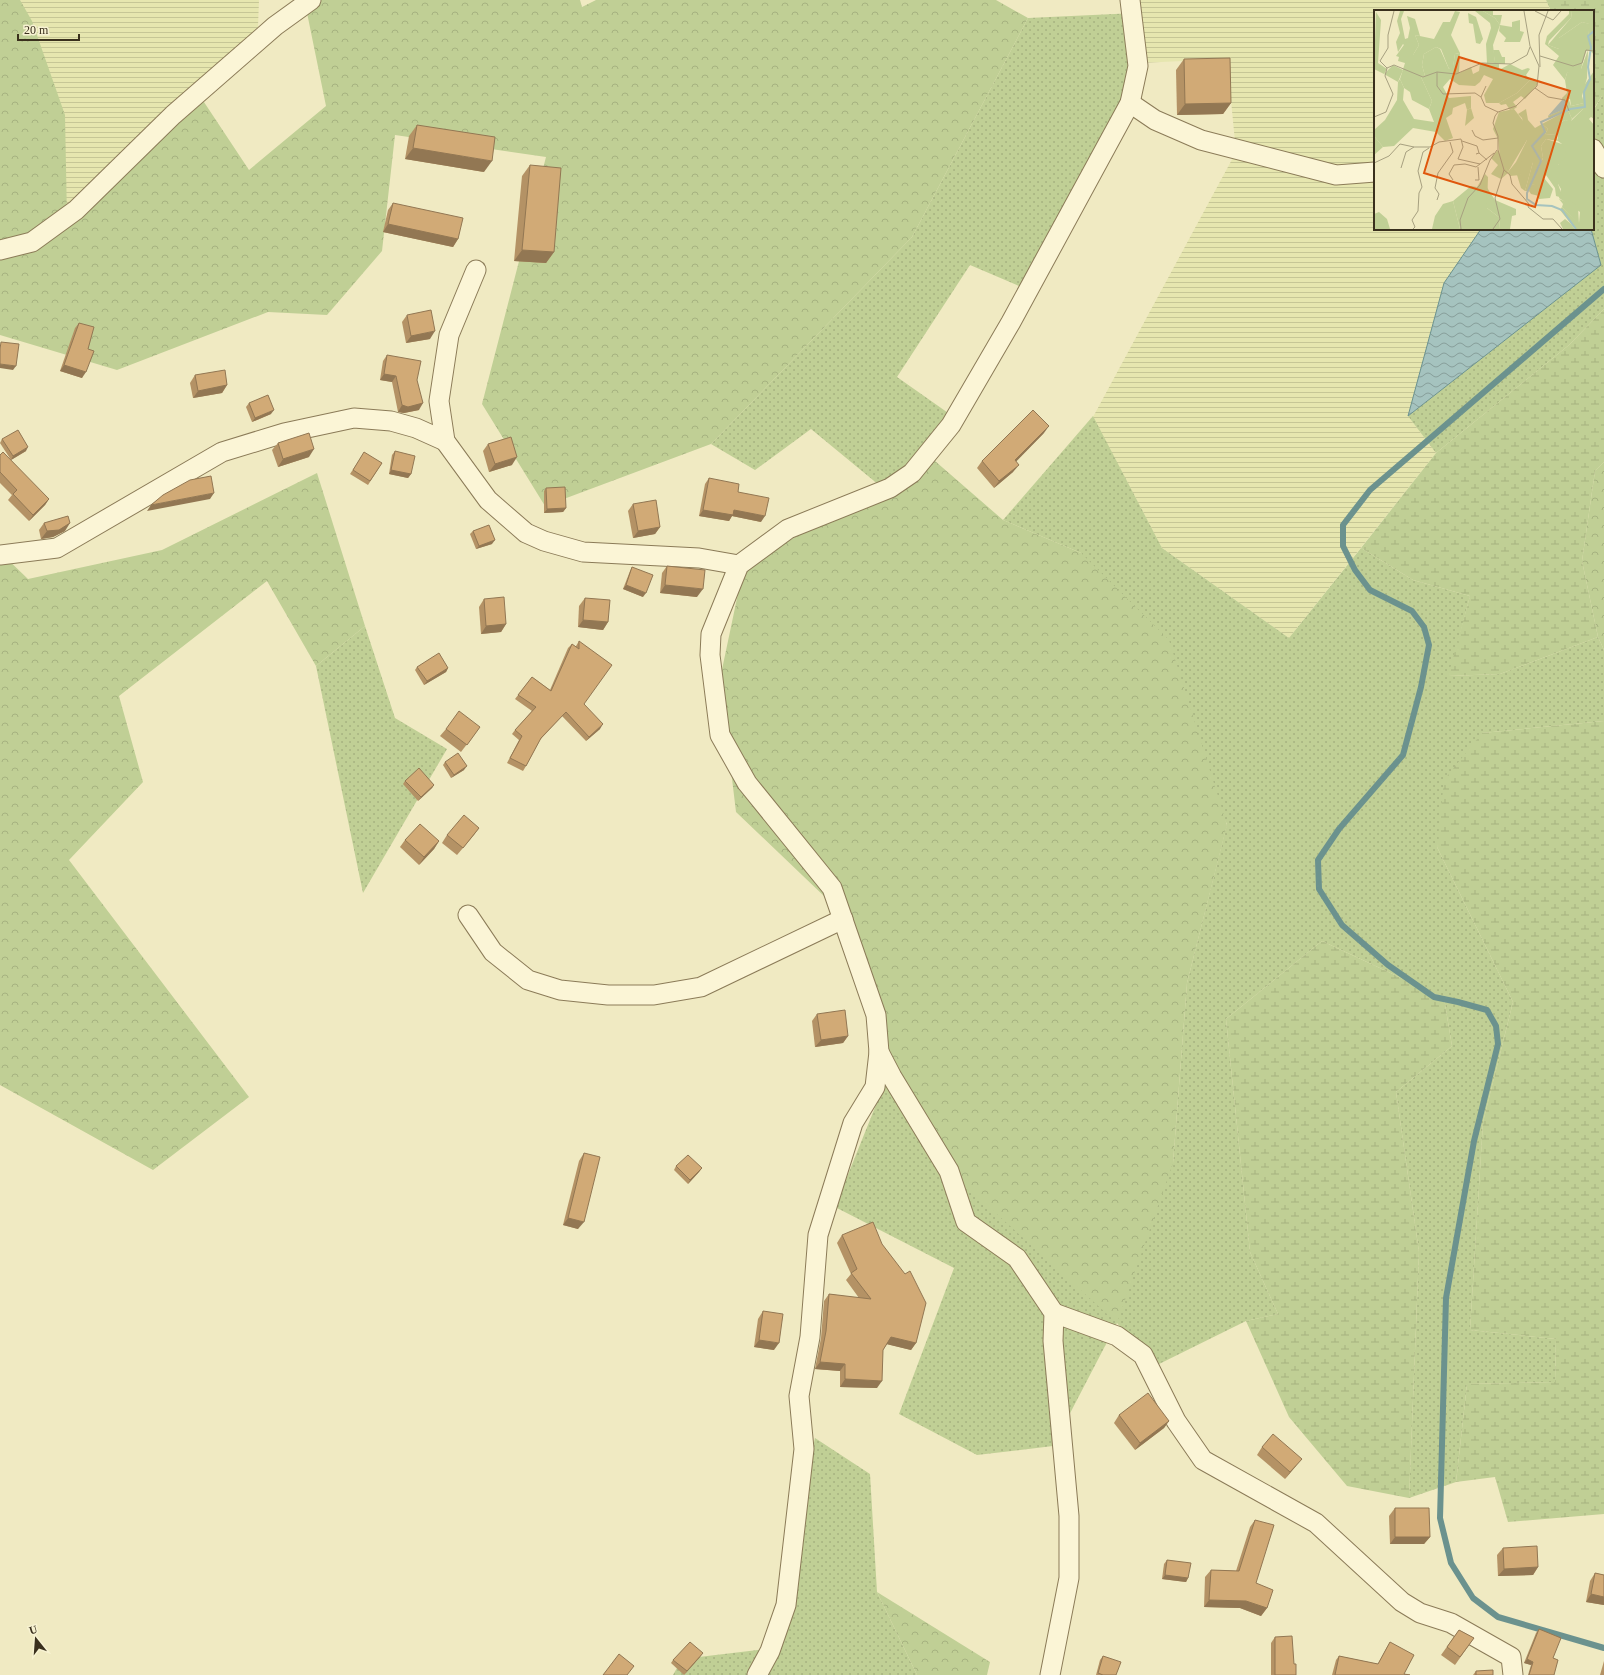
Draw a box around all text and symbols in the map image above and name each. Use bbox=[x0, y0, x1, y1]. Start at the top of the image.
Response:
inset map bbox=[1374, 10, 1594, 230]
scale bar bbox=[18, 16, 79, 42]
text: 20 m bbox=[24, 23, 49, 37]
north arrow bbox=[16, 1619, 56, 1659]
text: U bbox=[28, 1623, 39, 1636]

